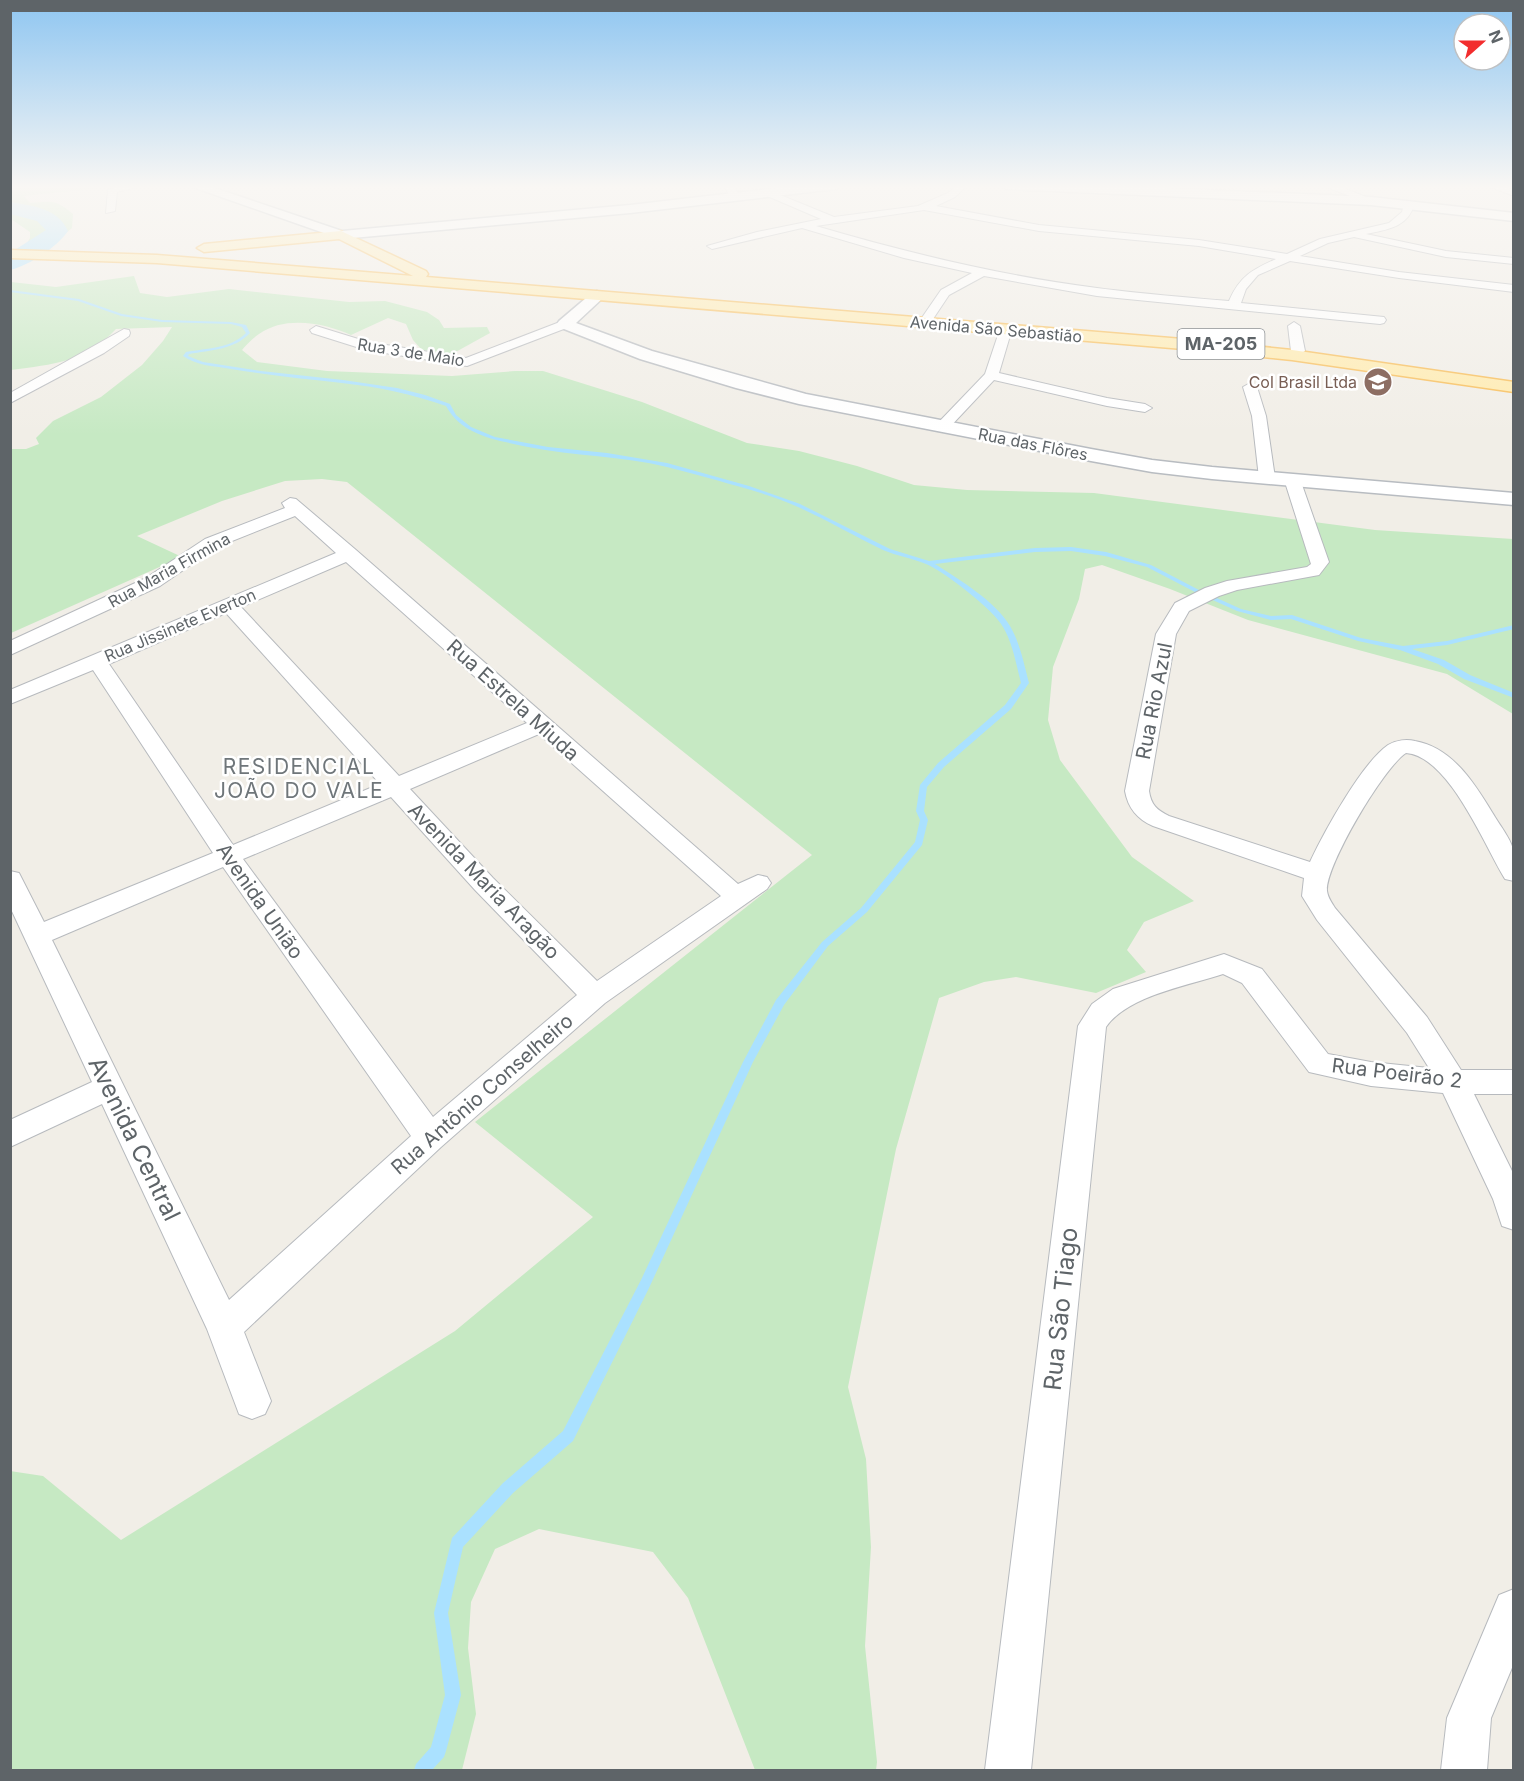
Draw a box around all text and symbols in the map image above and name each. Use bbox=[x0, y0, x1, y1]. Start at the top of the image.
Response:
north arrow bbox=[1452, 12, 1512, 72]
text: N bbox=[1484, 27, 1508, 46]
street label: Avenida São Sebastião bbox=[909, 312, 1083, 346]
road number: MA-205 bbox=[1178, 329, 1264, 359]
street label: Rua 3 de Maio bbox=[356, 334, 466, 370]
school or university icon: Col Brasil Ltda bbox=[1362, 366, 1394, 398]
place label: Col Brasil Ltda bbox=[1249, 372, 1357, 392]
street label: Rua das Flôres bbox=[976, 424, 1090, 464]
street label: Rua Maria Firmina bbox=[105, 528, 233, 612]
street label: Rua Jissinete Everton bbox=[101, 584, 259, 666]
street label: Rua Estrela Miuda bbox=[442, 634, 584, 766]
street label: Rua Rio Azul bbox=[1131, 641, 1177, 761]
district label: RESIDENCIAL JOÃO DO VALE bbox=[214, 754, 384, 803]
street label: Avenida Maria Aragão bbox=[403, 798, 565, 964]
street label: Avenida União bbox=[211, 839, 309, 963]
street label: Rua Antônio Conselheiro bbox=[386, 1009, 578, 1179]
street label: Avenida Central bbox=[82, 1052, 187, 1225]
street label: Rua Poeirão 2 bbox=[1330, 1053, 1464, 1093]
street label: Rua São Tiago bbox=[1038, 1226, 1083, 1392]

